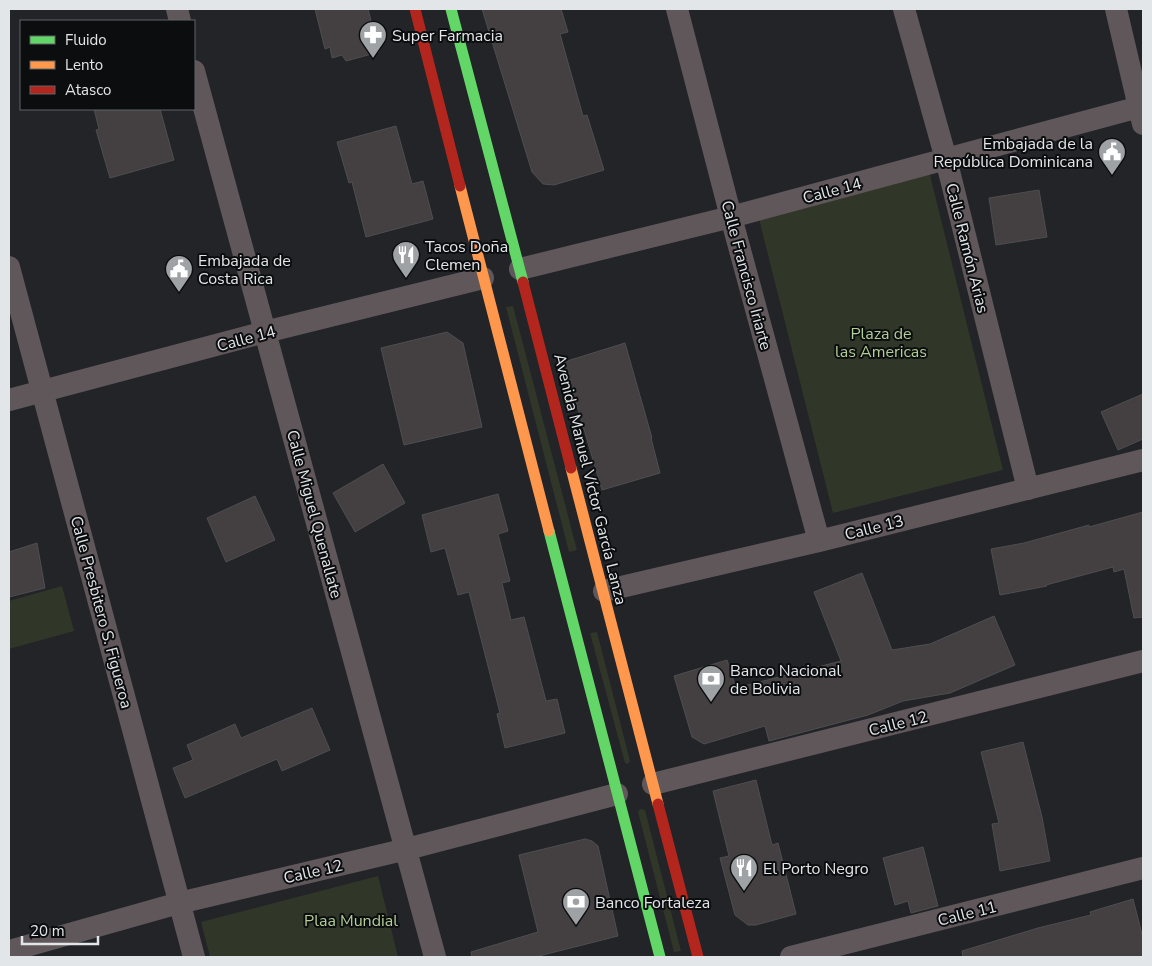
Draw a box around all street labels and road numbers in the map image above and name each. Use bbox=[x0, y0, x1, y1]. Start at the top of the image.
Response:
street label: Calle 14 bbox=[800, 172, 865, 209]
street label: Calle Ramón Arias bbox=[940, 181, 994, 316]
street label: Calle Francisco Iriarte bbox=[715, 198, 777, 353]
street label: Calle 14 bbox=[214, 320, 279, 357]
street label: Avenida Manuel Víctor García Lanza bbox=[548, 351, 632, 607]
street label: Calle Miguel Quenallate bbox=[281, 428, 347, 601]
street label: Calle 13 bbox=[842, 510, 906, 546]
street label: Calle Presbitero S. Figueroa bbox=[65, 514, 137, 711]
street label: Calle 12 bbox=[866, 706, 930, 742]
street label: Calle 12 bbox=[281, 854, 345, 889]
street label: Calle 11 bbox=[935, 896, 999, 932]

